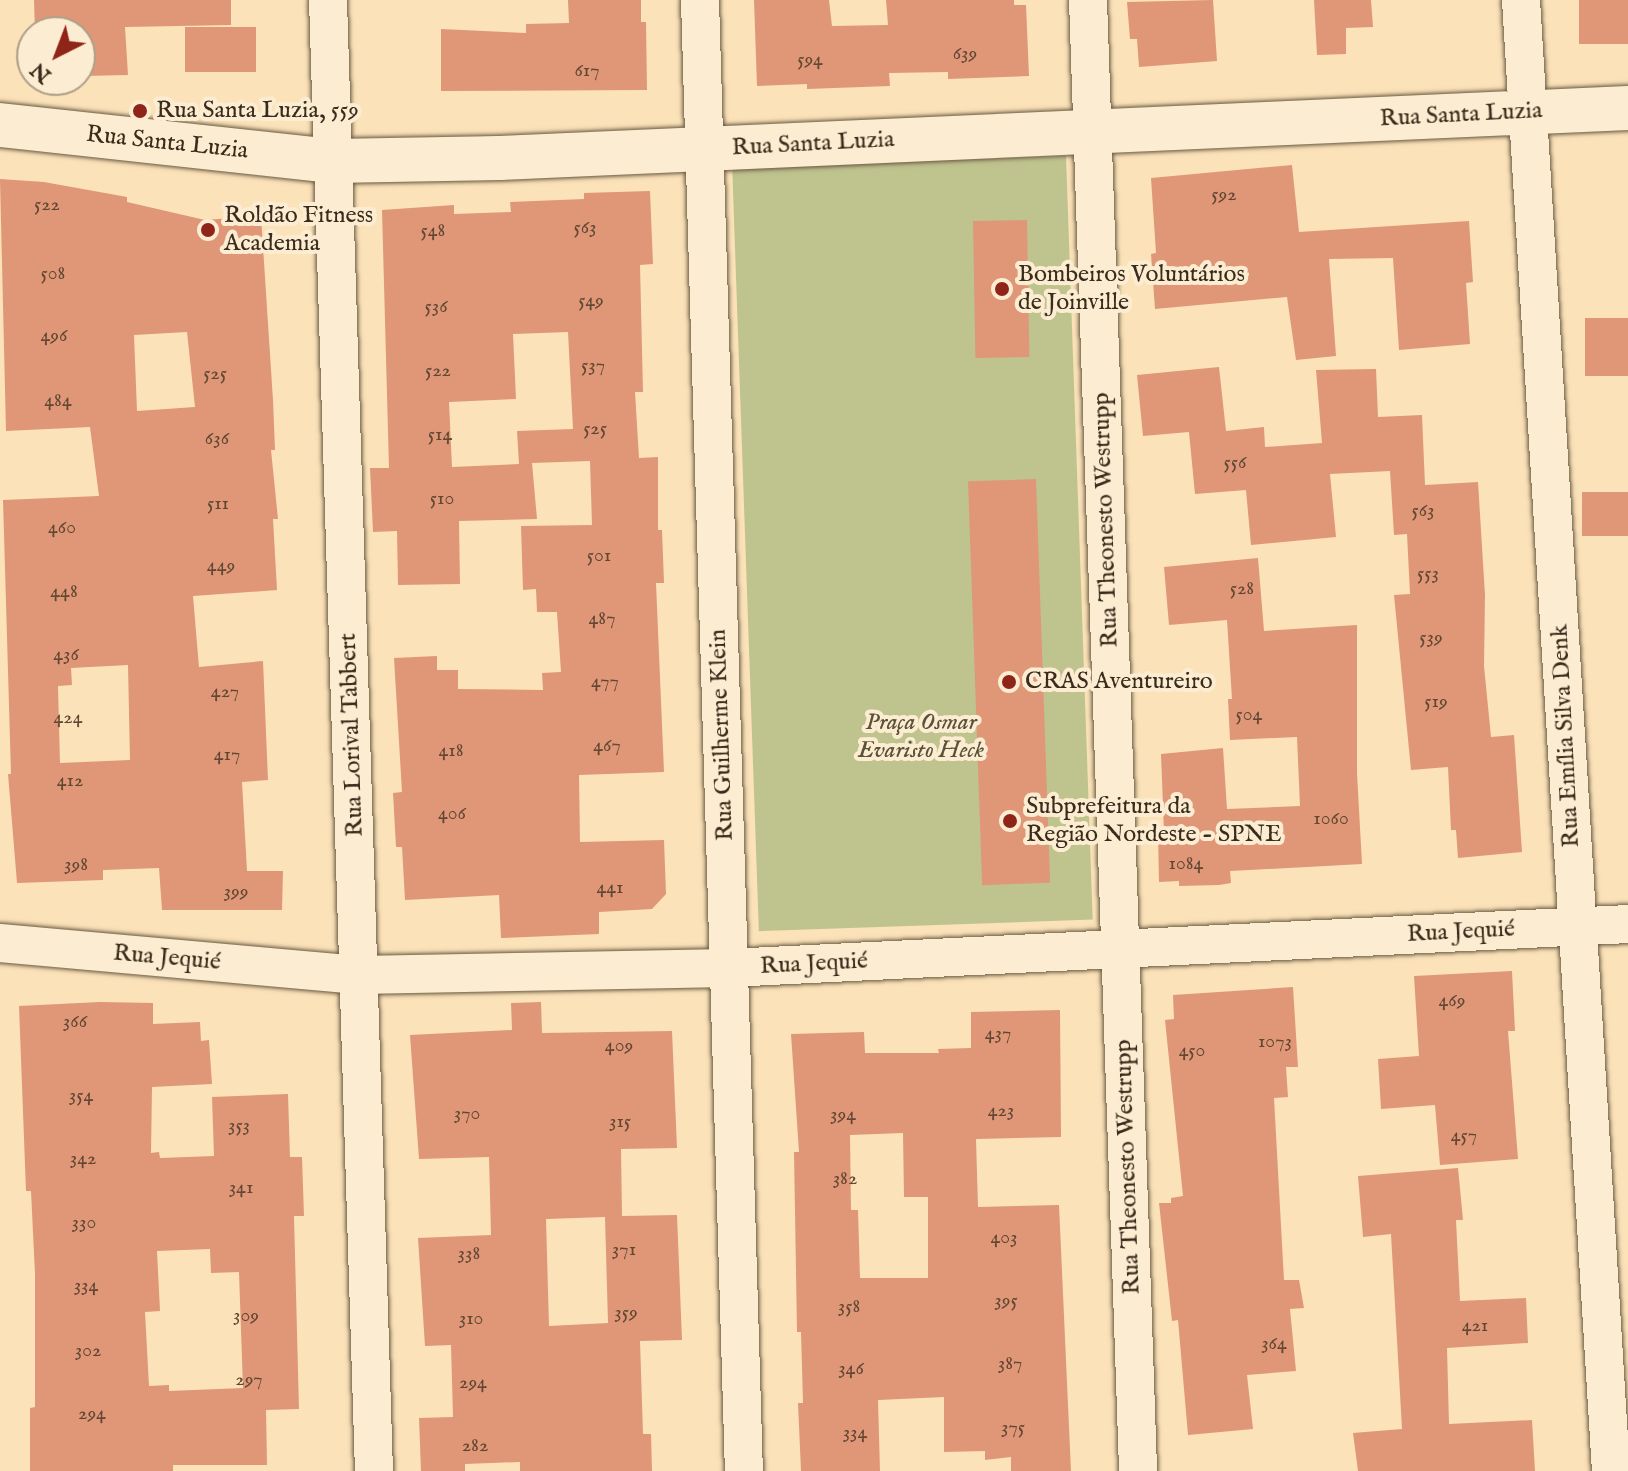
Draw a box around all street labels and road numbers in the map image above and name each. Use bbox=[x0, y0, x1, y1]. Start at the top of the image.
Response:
street label: Rua Santa Luzia bbox=[1379, 96, 1543, 134]
street label: Rua Santa Luzia bbox=[85, 120, 249, 166]
street label: Rua Santa Luzia bbox=[731, 125, 895, 163]
street label: Rua Theonesto Westrupp bbox=[1087, 392, 1125, 648]
street label: Rua Emília Silva Denk bbox=[1546, 624, 1586, 848]
street label: Rua Guilherme Klein bbox=[704, 629, 740, 841]
street label: Rua Lorival Tabbert bbox=[334, 633, 370, 837]
street label: Rua Jequié bbox=[1406, 915, 1516, 949]
street label: Rua Jequié bbox=[112, 939, 222, 977]
street label: Rua Jequié bbox=[759, 947, 869, 981]
street label: Rua Theonesto Westrupp bbox=[1109, 1039, 1147, 1295]

